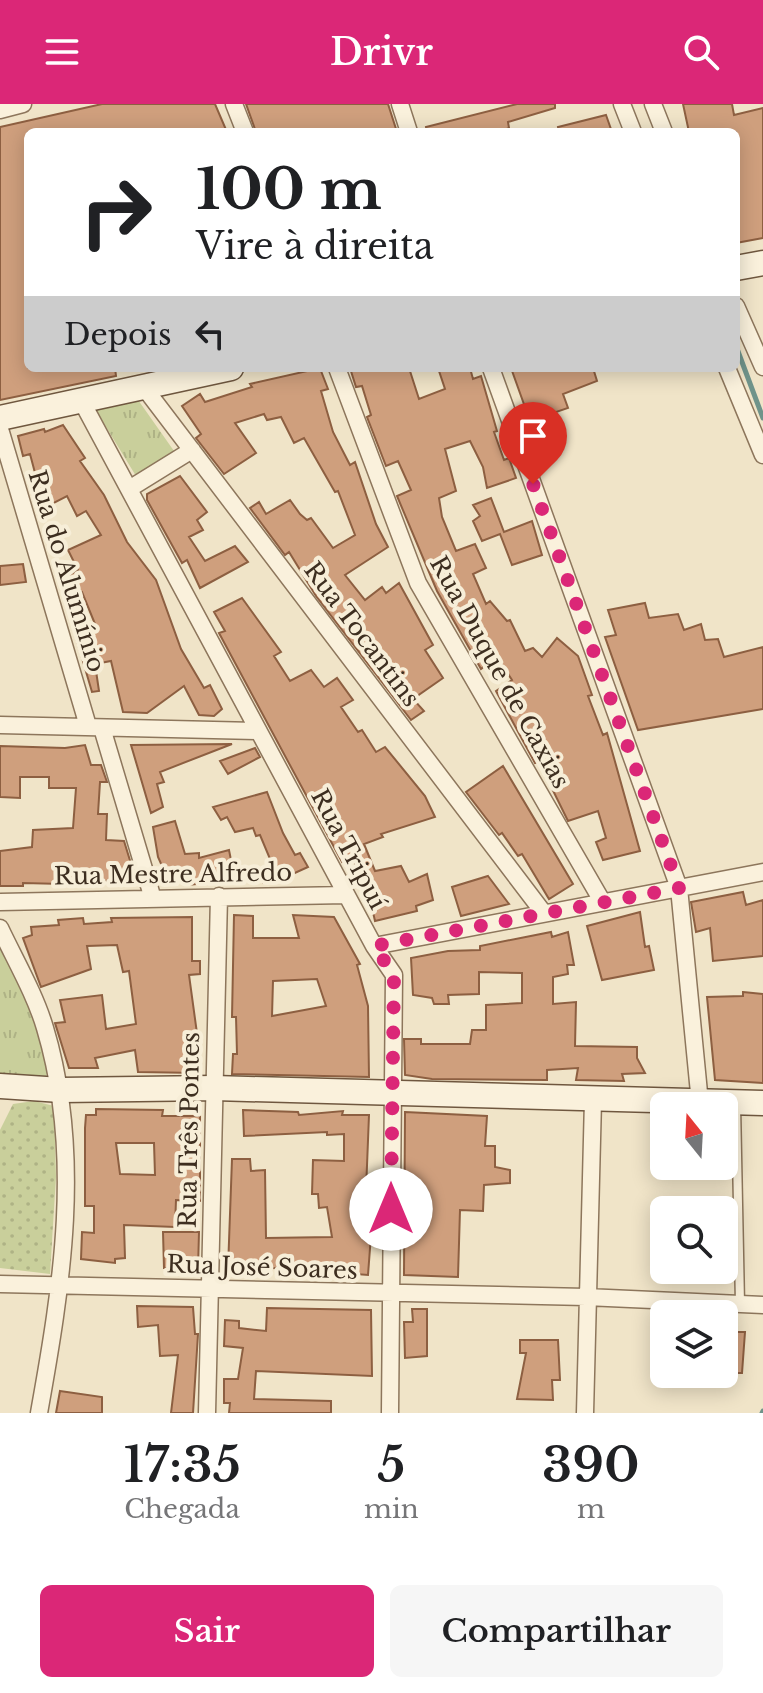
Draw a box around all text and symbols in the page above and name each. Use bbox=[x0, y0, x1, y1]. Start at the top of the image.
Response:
icon: menu bbox=[40, 30, 84, 74]
text: Drivr bbox=[330, 30, 433, 75]
icon: search bbox=[679, 30, 723, 74]
text: 100 m bbox=[196, 155, 382, 224]
icon: right bbox=[64, 160, 168, 264]
text: Vire à direita bbox=[196, 224, 434, 269]
icon: left bbox=[188, 312, 232, 356]
text: Depois bbox=[64, 316, 172, 353]
pin bbox=[499, 402, 567, 484]
icon: arrive bbox=[511, 414, 555, 458]
street label: Rua do Alumínio bbox=[23, 467, 111, 675]
street label: Rua Duque de Caxias bbox=[424, 551, 576, 793]
street label: Rua Tocantins bbox=[298, 556, 426, 712]
street label: Rua Tripuí bbox=[305, 784, 393, 915]
street label: Rua Mestre Alfredo bbox=[54, 857, 292, 891]
street label: Rua Três Pontes bbox=[173, 1032, 205, 1228]
north arrow bbox=[650, 1092, 738, 1180]
map controls bbox=[650, 1092, 738, 1388]
position arrow bbox=[349, 1167, 433, 1251]
button: search bbox=[650, 1196, 738, 1284]
street label: Rua José Soares bbox=[166, 1249, 358, 1285]
button: layers bbox=[650, 1300, 738, 1388]
text: 17:35 bbox=[123, 1435, 241, 1495]
text: 5 bbox=[377, 1435, 406, 1495]
text: 390 bbox=[542, 1435, 640, 1495]
text: Chegada bbox=[124, 1493, 240, 1525]
text: min bbox=[364, 1493, 419, 1525]
text: m bbox=[577, 1493, 605, 1525]
button: Sair bbox=[40, 1585, 374, 1677]
button: Compartilhar bbox=[390, 1585, 723, 1677]

